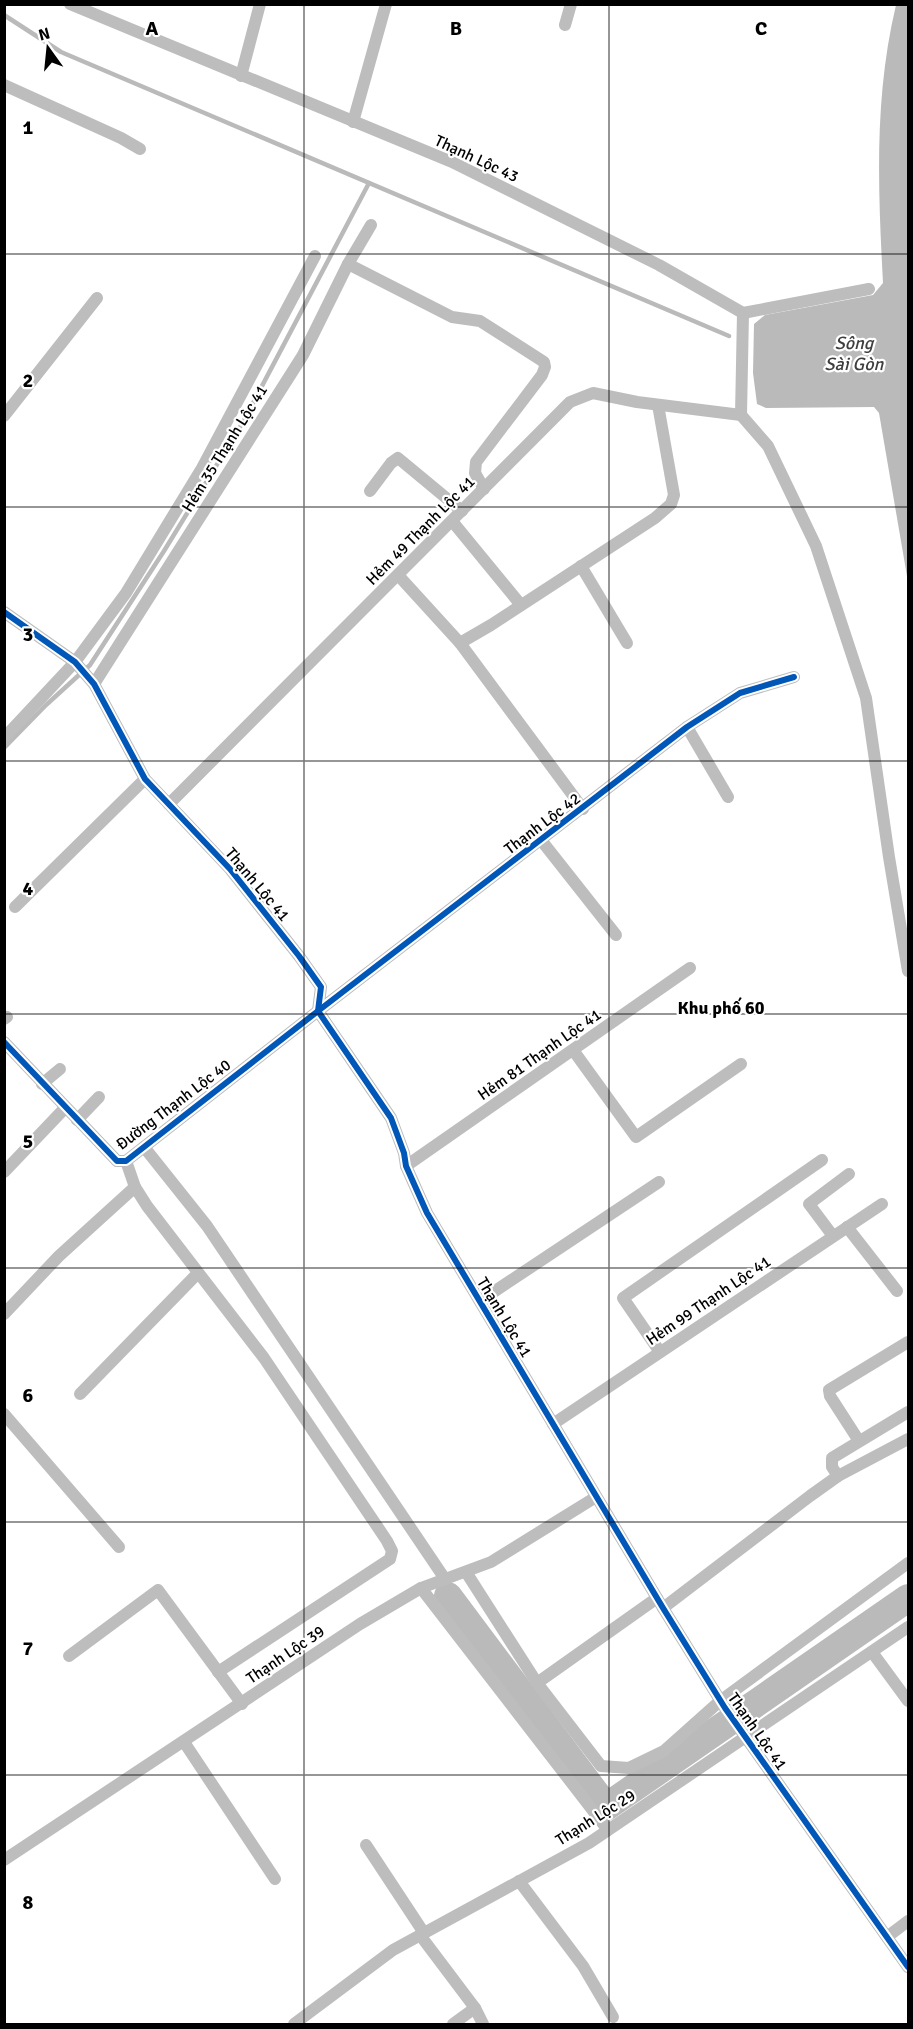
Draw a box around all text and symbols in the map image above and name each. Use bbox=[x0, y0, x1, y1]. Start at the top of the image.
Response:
text: A bbox=[146, 16, 159, 41]
text: B bbox=[450, 16, 462, 41]
text: C bbox=[755, 16, 767, 41]
north arrow bbox=[18, 18, 78, 78]
text: N bbox=[36, 23, 52, 46]
text: 1 bbox=[23, 115, 34, 140]
street label: Thạnh Lộc 43 bbox=[431, 131, 522, 187]
water label: Sông Sài Gòn bbox=[825, 332, 885, 375]
text: 2 bbox=[23, 368, 33, 393]
street label: Hẻm 35 Thạnh Lộc 41 bbox=[178, 381, 272, 516]
street label: Hẻm 49 Thạnh Lộc 41 bbox=[362, 472, 479, 589]
text: 3 bbox=[23, 622, 33, 647]
street label: Thạnh Lộc 42 bbox=[501, 789, 585, 859]
street label: Thạnh Lộc 41 bbox=[221, 844, 294, 926]
text: 4 bbox=[23, 876, 34, 901]
district label: Khu phố 60 bbox=[677, 997, 765, 1019]
street label: Hẻm 81 Thạnh Lộc 41 bbox=[474, 1005, 605, 1105]
street label: Đường Thạnh Lộc 40 bbox=[112, 1055, 235, 1155]
text: 5 bbox=[23, 1129, 33, 1154]
street label: Hẻm 99 Thạnh Lộc 41 bbox=[642, 1252, 775, 1350]
street label: Thạnh Lộc 41 bbox=[472, 1274, 536, 1361]
text: 6 bbox=[23, 1383, 34, 1408]
street label: Thạnh Lộc 39 bbox=[243, 1621, 329, 1688]
text: 7 bbox=[23, 1636, 34, 1661]
street label: Thạnh Lộc 41 bbox=[723, 1689, 791, 1774]
street label: Thạnh Lộc 29 bbox=[552, 1785, 639, 1850]
text: 8 bbox=[23, 1890, 34, 1915]

